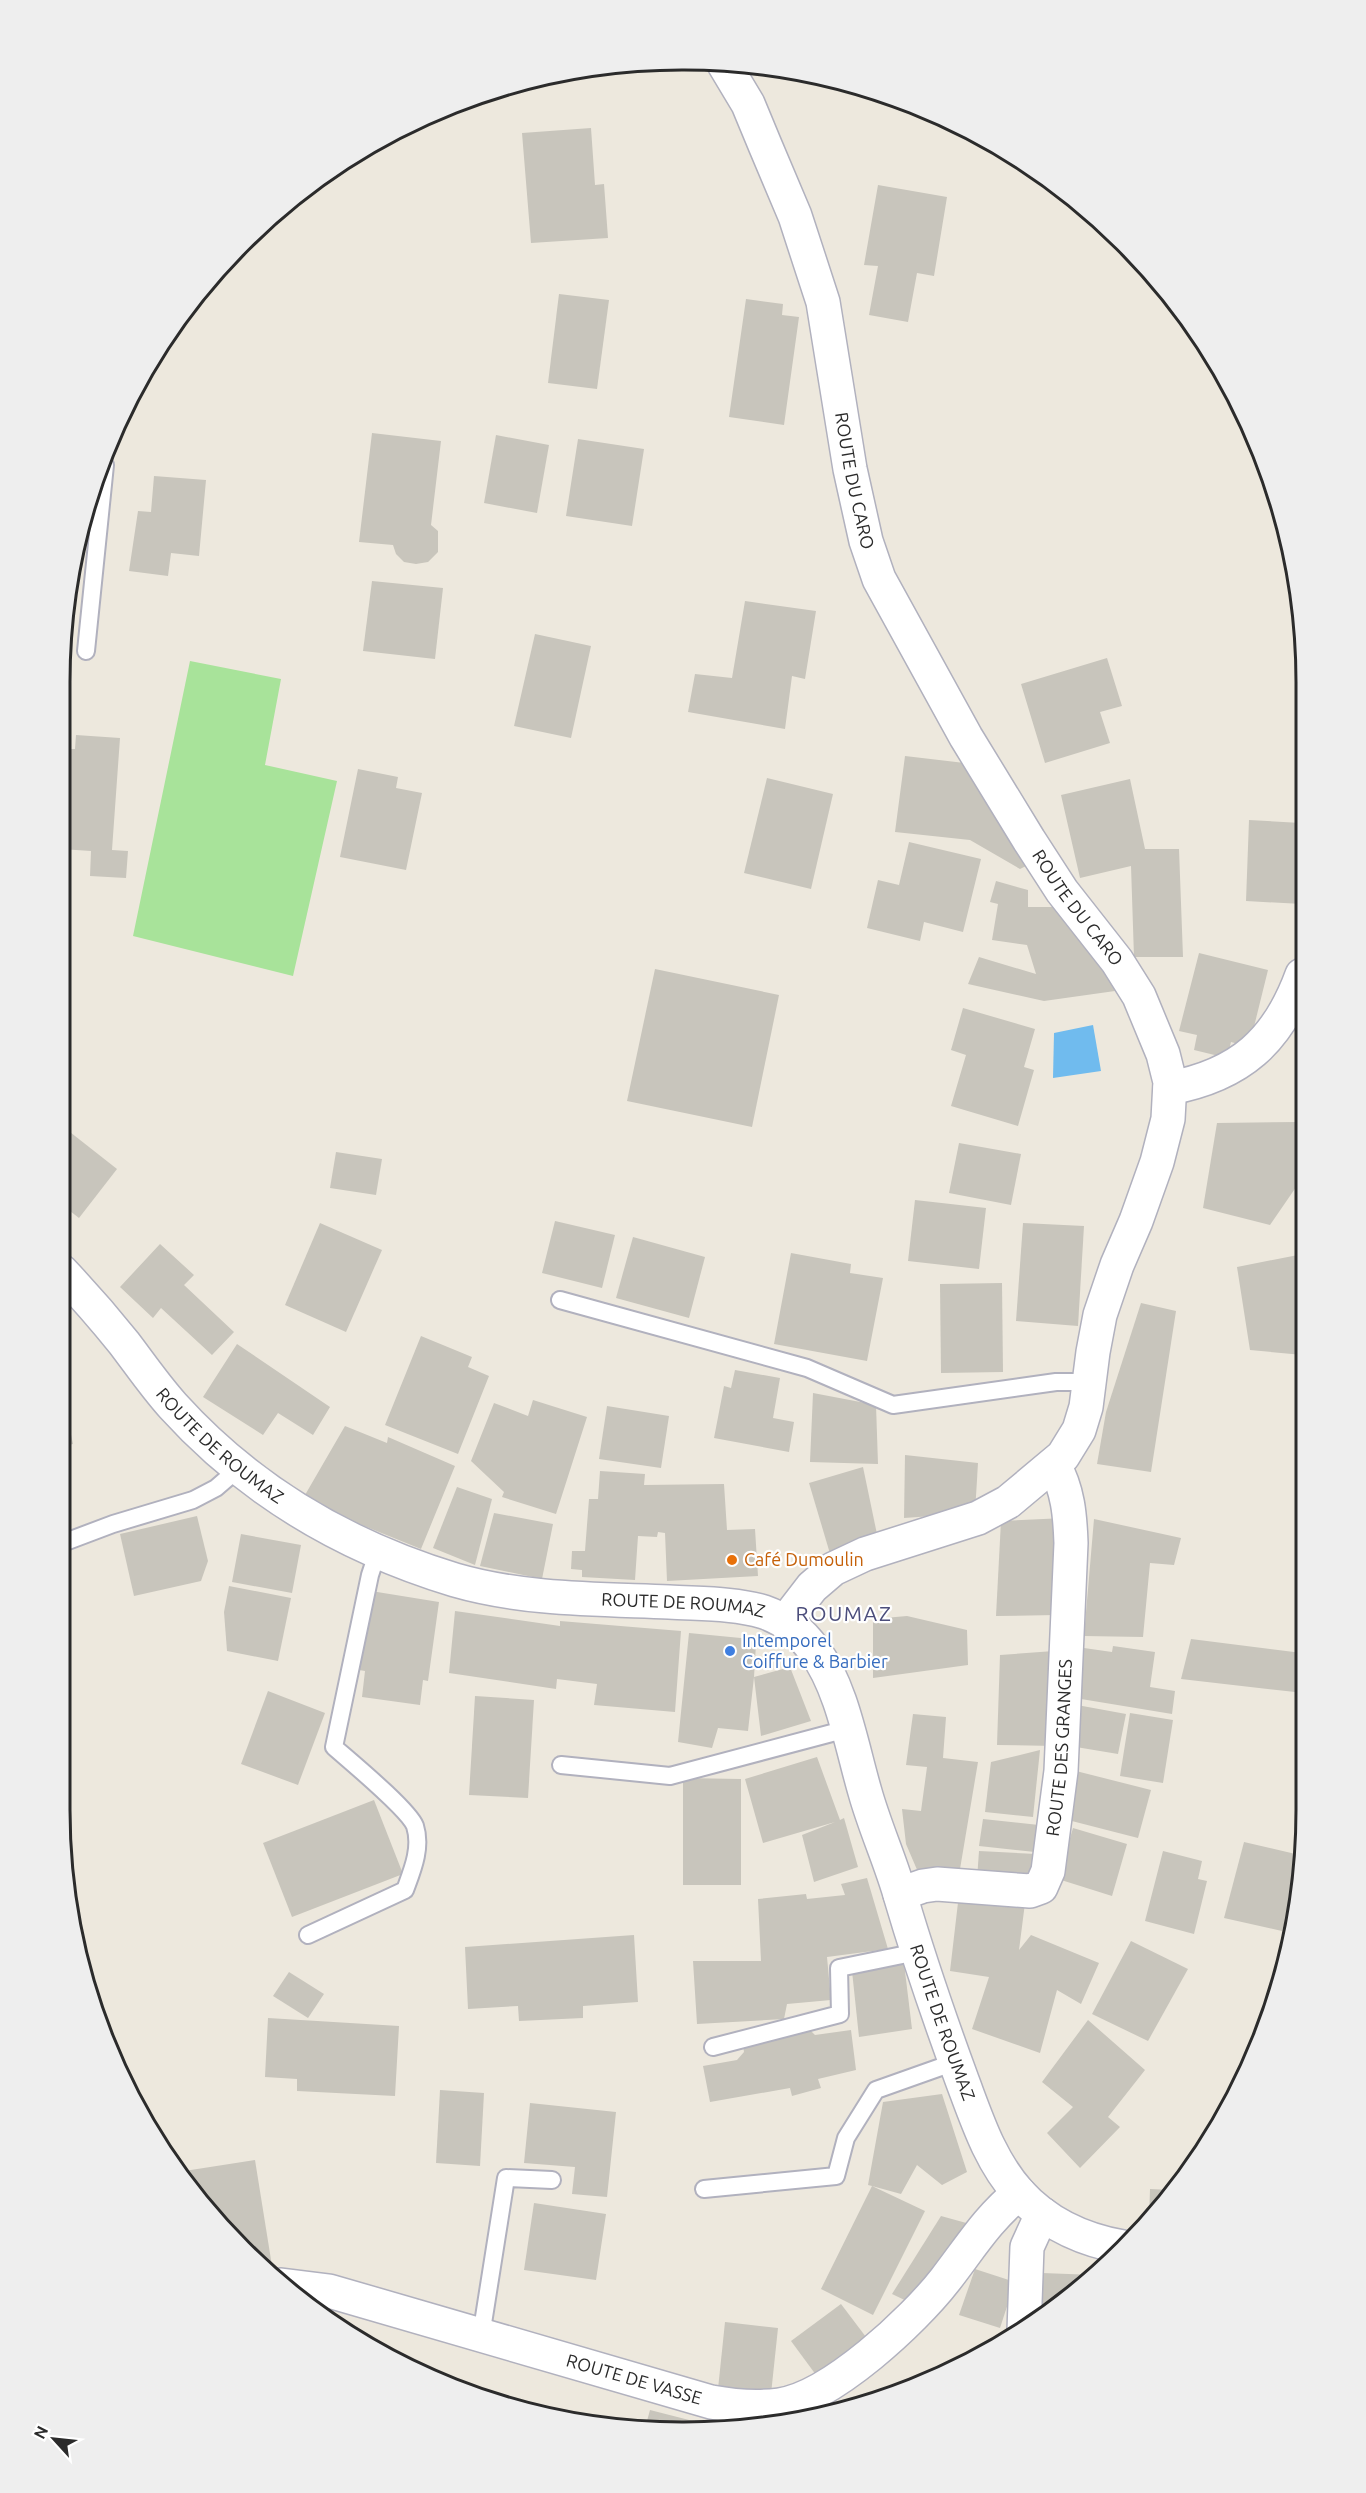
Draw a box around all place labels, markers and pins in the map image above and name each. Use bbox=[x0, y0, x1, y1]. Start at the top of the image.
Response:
place label: Café Dumoulin bbox=[744, 1549, 864, 1569]
marker: Café Dumoulin bbox=[725, 1553, 739, 1567]
place label: Intemporel Coiffure & Barbier bbox=[742, 1630, 888, 1671]
marker: Intemporel Coiffure & Barbier bbox=[723, 1644, 737, 1658]

